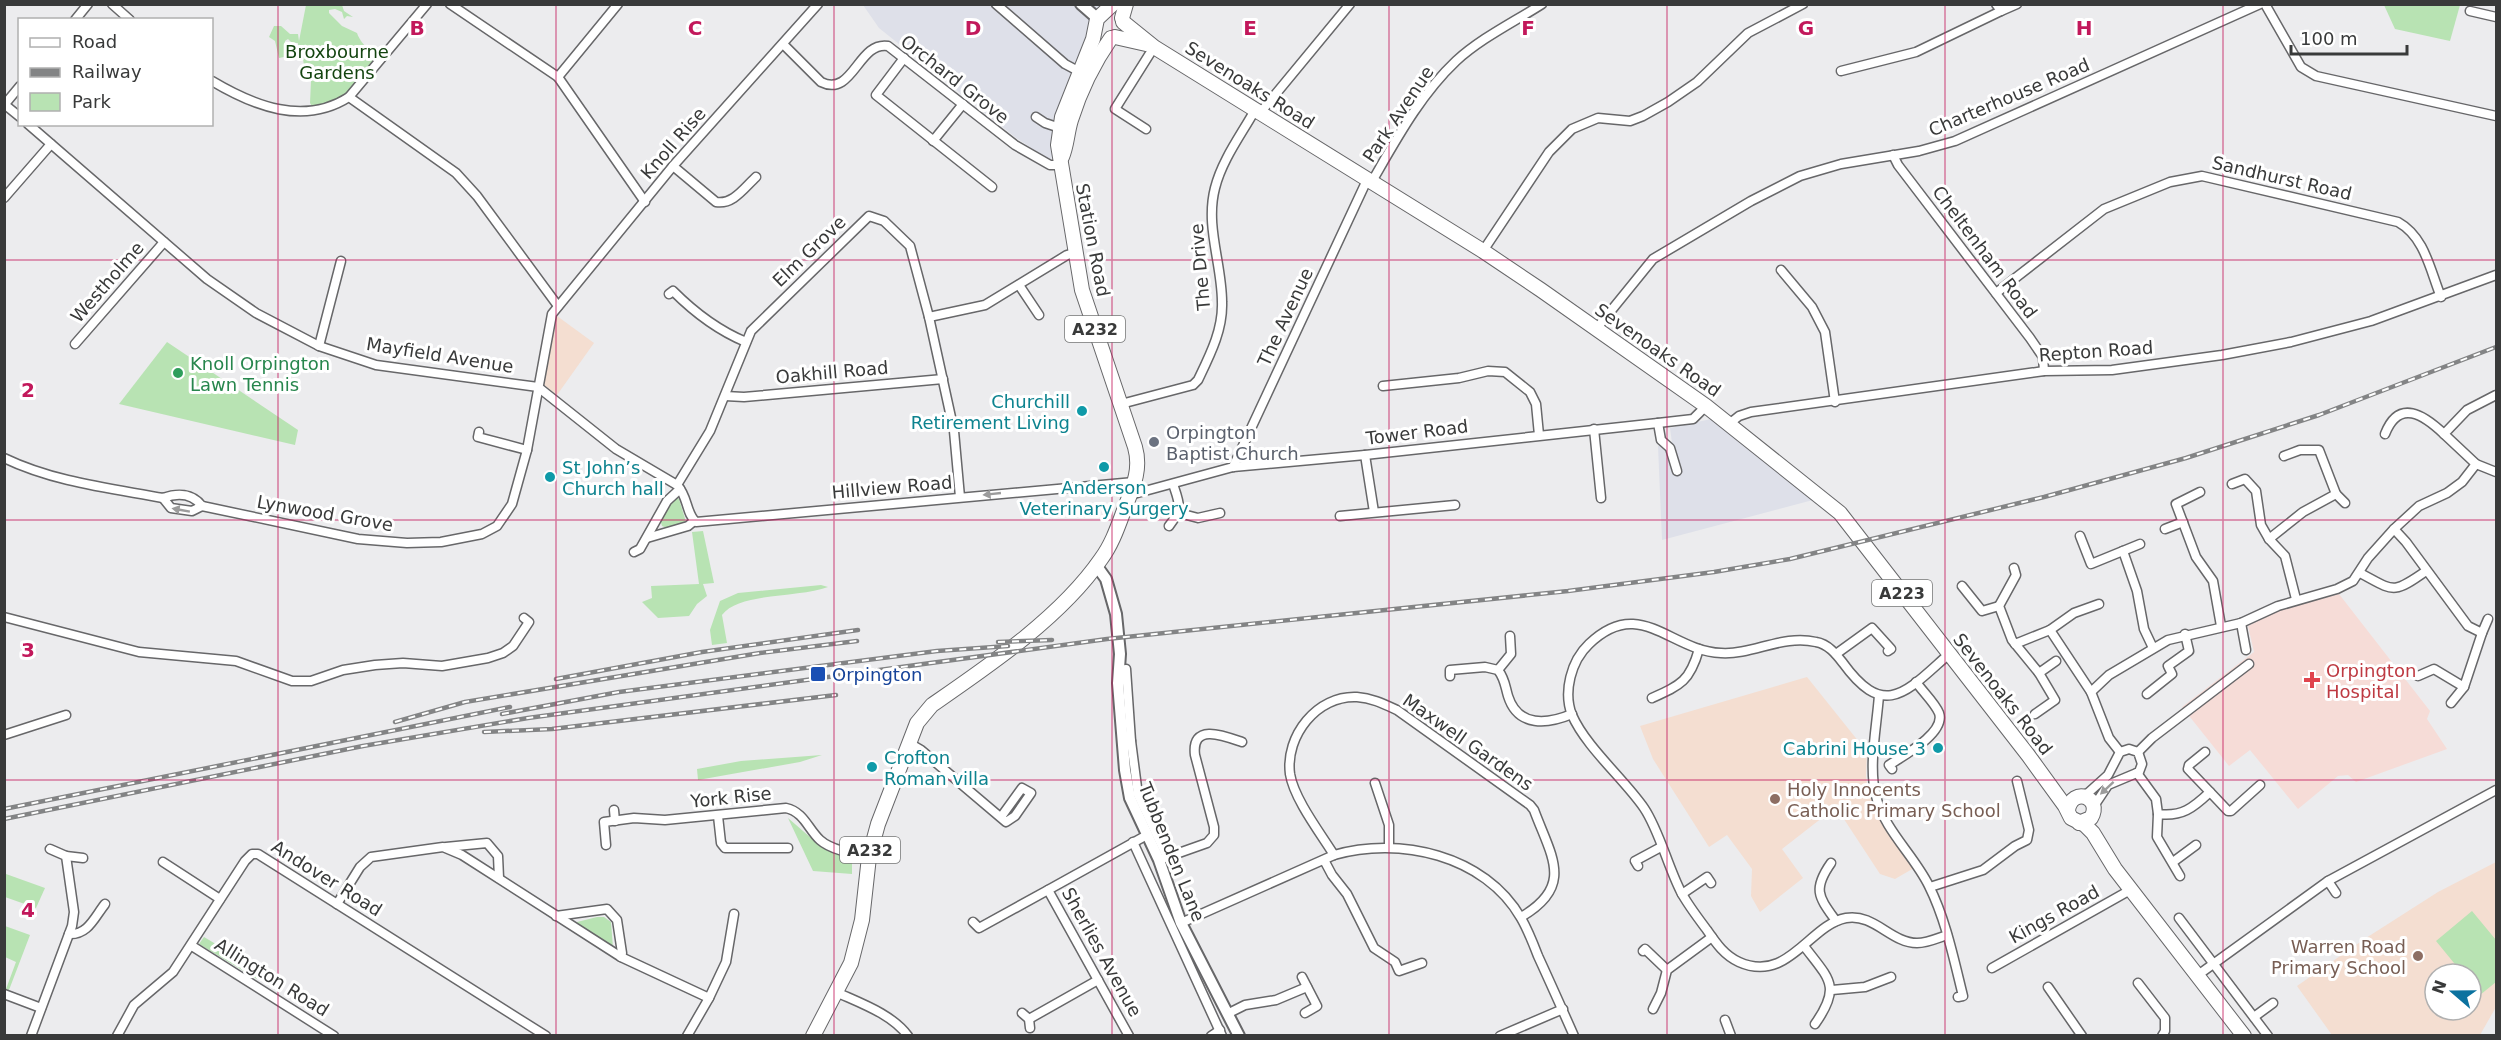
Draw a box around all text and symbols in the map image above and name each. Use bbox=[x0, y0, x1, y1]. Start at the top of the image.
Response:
text: B bbox=[409, 16, 425, 40]
text: C bbox=[688, 16, 702, 40]
text: D bbox=[965, 16, 981, 40]
text: E bbox=[1243, 16, 1257, 40]
text: F bbox=[1521, 16, 1535, 40]
text: G bbox=[1798, 16, 1814, 40]
text: H bbox=[2076, 16, 2092, 40]
legend bbox=[18, 18, 213, 126]
scale bar bbox=[2291, 18, 2406, 56]
text: 100 m bbox=[2300, 28, 2358, 49]
street label: Orchard Grove bbox=[897, 30, 1013, 128]
text: Road bbox=[72, 31, 117, 52]
street label: Sevenoaks Road bbox=[1182, 37, 1318, 133]
park label: Broxbourne Gardens bbox=[285, 41, 389, 83]
street label: Charterhouse Road bbox=[1925, 54, 2093, 140]
text: Railway bbox=[72, 61, 142, 82]
street label: Park Avenue bbox=[1358, 62, 1438, 166]
text: Park bbox=[72, 91, 111, 112]
street label: Knoll Rise bbox=[636, 103, 710, 183]
street label: Sandhurst Road bbox=[2210, 152, 2354, 204]
street label: Station Road bbox=[1072, 182, 1114, 298]
street label: Cheltenham Road bbox=[1928, 182, 2042, 322]
street label: Elm Grove bbox=[768, 211, 850, 291]
street label: The Drive bbox=[1186, 223, 1214, 312]
street label: Westholme bbox=[66, 237, 148, 327]
street label: The Avenue bbox=[1253, 264, 1317, 370]
street label: Sevenoaks Road bbox=[1591, 299, 1725, 401]
road number: A232 bbox=[1065, 316, 1125, 342]
street label: Mayfield Avenue bbox=[365, 333, 515, 377]
street label: Repton Road bbox=[2038, 337, 2154, 365]
place label: Knoll Orpington Lawn Tennis bbox=[190, 353, 330, 395]
street label: Oakhill Road bbox=[775, 357, 889, 387]
marker: Knoll Orpington Lawn Tennis bbox=[171, 366, 185, 380]
text: 2 bbox=[21, 378, 35, 402]
place label: Churchill Retirement Living bbox=[911, 391, 1070, 433]
marker: Churchill Retirement Living bbox=[1075, 404, 1089, 418]
street label: Tower Road bbox=[1364, 415, 1469, 449]
place label: Orpington Baptist Church bbox=[1166, 422, 1299, 464]
marker: Orpington Baptist Church bbox=[1147, 435, 1161, 449]
place label: St John’s Church hall bbox=[562, 457, 664, 499]
marker: Anderson Veterinary Surgery bbox=[1097, 460, 1111, 474]
marker: St John’s Church hall bbox=[543, 470, 557, 484]
street label: Hillview Road bbox=[831, 471, 953, 503]
place label: Anderson Veterinary Surgery bbox=[1019, 477, 1189, 519]
one-way arrow bbox=[983, 489, 1002, 499]
street label: Lynwood Grove bbox=[255, 491, 395, 535]
one-way arrow bbox=[171, 505, 190, 514]
road number: A223 bbox=[1872, 580, 1932, 606]
street label: Sevenoaks Road bbox=[1949, 629, 2057, 759]
text: 3 bbox=[21, 638, 35, 662]
place label: Orpington Hospital bbox=[2326, 660, 2416, 702]
place label: Orpington bbox=[832, 664, 922, 685]
marker: Orpington bbox=[809, 665, 827, 683]
marker: Orpington Hospital bbox=[2303, 671, 2321, 689]
street label: Maxwell Gardens bbox=[1399, 689, 1537, 795]
place label: Cabrini House 3 bbox=[1783, 738, 1926, 759]
marker: Cabrini House 3 bbox=[1931, 741, 1945, 755]
place label: Crofton Roman villa bbox=[884, 747, 989, 789]
marker: Crofton Roman villa bbox=[865, 760, 879, 774]
street label: Tubbenden Lane bbox=[1134, 778, 1209, 925]
place label: Holy Innocents Catholic Primary School bbox=[1787, 779, 2001, 821]
one-way arrow bbox=[2100, 781, 2115, 795]
street label: York Rise bbox=[689, 782, 772, 812]
marker: Holy Innocents Catholic Primary School bbox=[1768, 792, 1782, 806]
street label: Andover Road bbox=[268, 836, 386, 920]
road number: A232 bbox=[840, 837, 900, 863]
street label: Kings Road bbox=[2005, 881, 2103, 947]
street label: Sherlies Avenue bbox=[1058, 884, 1146, 1020]
text: 4 bbox=[21, 898, 35, 922]
street label: Allington Road bbox=[211, 934, 333, 1020]
place label: Warren Road Primary School bbox=[2271, 936, 2406, 978]
marker: Warren Road Primary School bbox=[2411, 949, 2425, 963]
north arrow bbox=[2423, 962, 2483, 1022]
text: N bbox=[2428, 977, 2451, 997]

